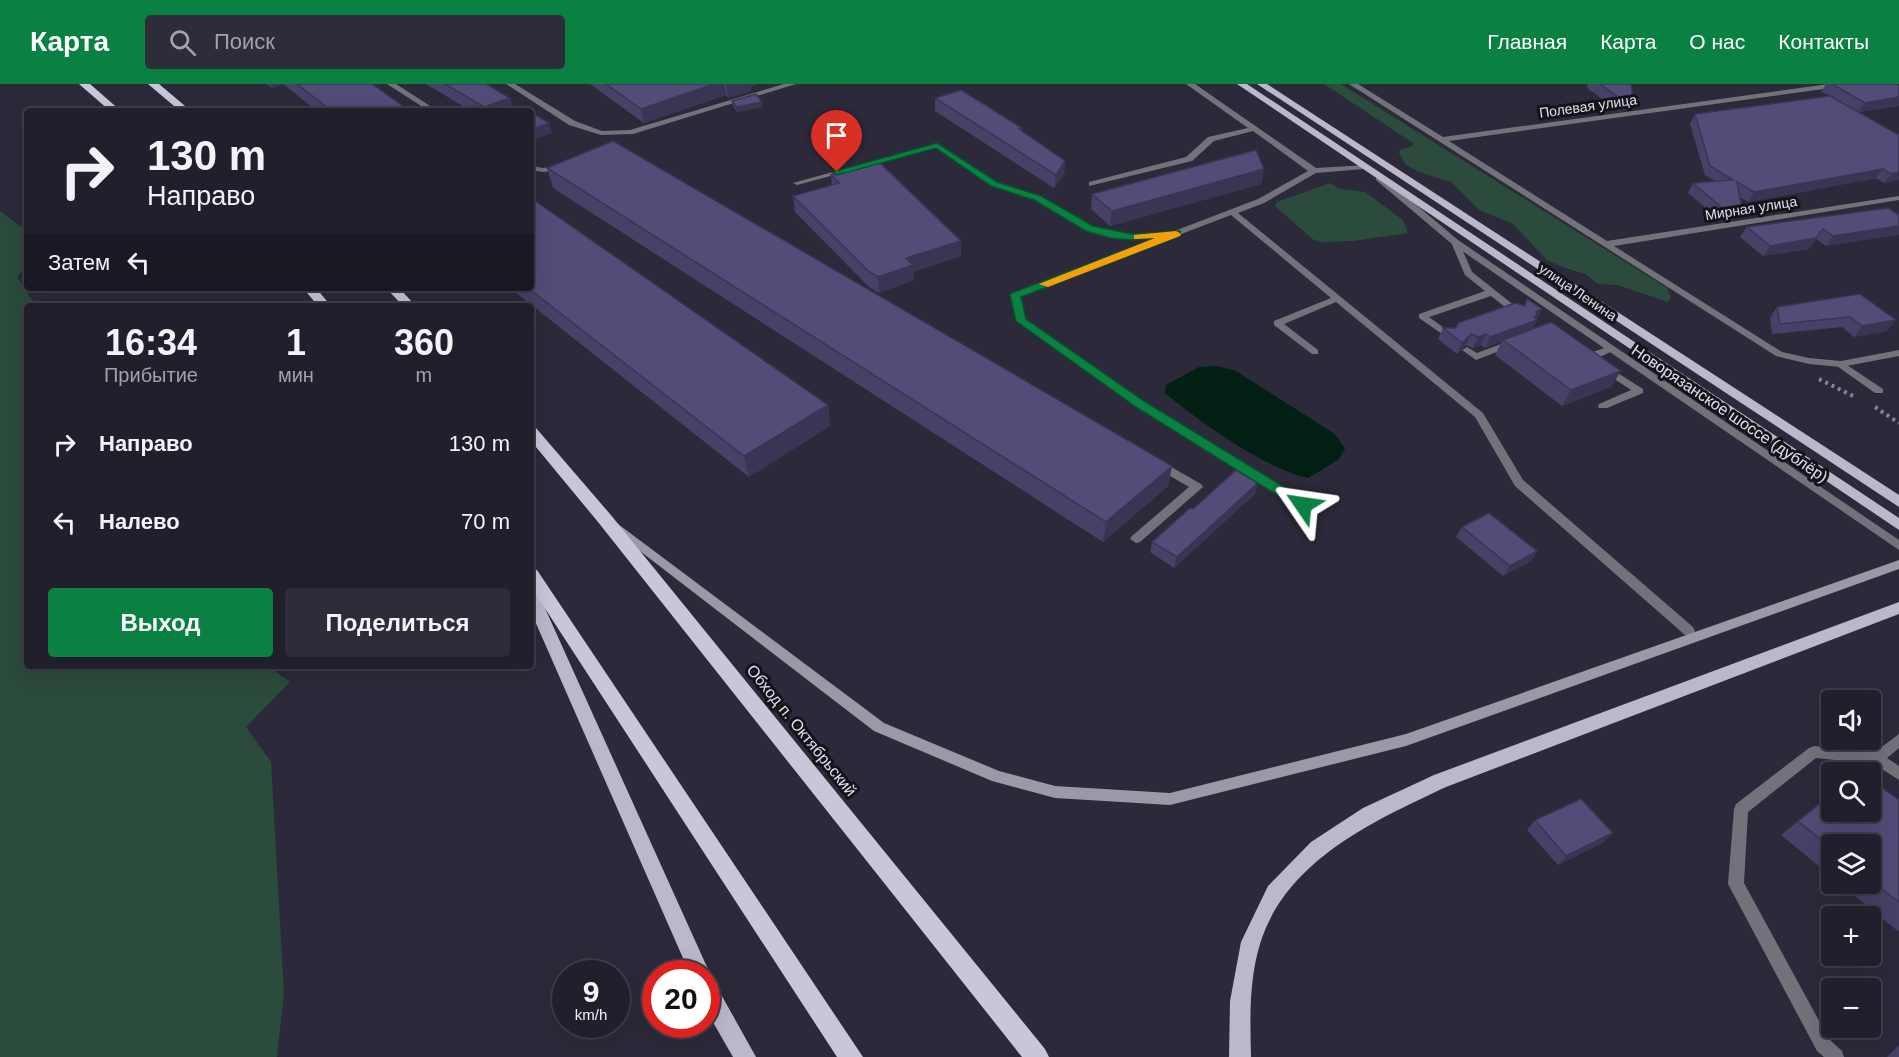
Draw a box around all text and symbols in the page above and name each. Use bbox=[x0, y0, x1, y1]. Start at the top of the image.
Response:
search box bbox=[145, 15, 565, 69]
text: Карта bbox=[30, 26, 109, 57]
icon: search bbox=[166, 26, 199, 59]
text: Поиск bbox=[214, 29, 275, 54]
text: Главная bbox=[1487, 30, 1567, 53]
text: Карта bbox=[1600, 30, 1656, 53]
text: О нас bbox=[1689, 30, 1745, 53]
text: Контакты bbox=[1778, 30, 1869, 53]
street label: Полевая улица bbox=[1538, 91, 1638, 121]
pin bbox=[811, 110, 862, 172]
icon: arrive bbox=[820, 119, 853, 152]
icon: right bbox=[48, 132, 126, 210]
text: 130 m bbox=[147, 132, 266, 179]
text: Направо bbox=[147, 181, 255, 211]
street label: Мирная улица bbox=[1704, 193, 1798, 223]
icon: left bbox=[122, 246, 155, 279]
text: Затем bbox=[48, 250, 110, 275]
street label: улица Ленина bbox=[1536, 260, 1620, 324]
text: 16:34 bbox=[105, 322, 197, 363]
text: 1 bbox=[286, 322, 306, 363]
text: 360 bbox=[394, 322, 454, 363]
street label: Новорязанское шоссе (дублёр) bbox=[1629, 341, 1831, 485]
text: Прибытие bbox=[104, 364, 198, 386]
text: мин bbox=[278, 364, 314, 386]
text: m bbox=[416, 364, 432, 386]
icon: right bbox=[48, 428, 81, 461]
text: Направо bbox=[99, 431, 193, 456]
text: 130 m bbox=[449, 431, 510, 456]
position arrow bbox=[1271, 473, 1335, 537]
icon: left bbox=[48, 506, 81, 539]
text: Налево bbox=[99, 509, 180, 534]
text: 70 m bbox=[461, 509, 510, 534]
button: Выход bbox=[48, 588, 273, 657]
button: Поделиться bbox=[285, 588, 510, 657]
street label: Обход п. Октябрьский bbox=[744, 661, 860, 799]
map controls bbox=[1821, 690, 1881, 1038]
button: sound bbox=[1821, 690, 1881, 750]
button: search bbox=[1821, 762, 1881, 822]
button: layers bbox=[1821, 834, 1881, 894]
button: + bbox=[1821, 906, 1881, 966]
speed limit sign: 20 bbox=[642, 960, 720, 1038]
text: 9 bbox=[583, 975, 599, 1008]
button: − bbox=[1821, 978, 1881, 1038]
text: km/h bbox=[575, 1006, 607, 1023]

